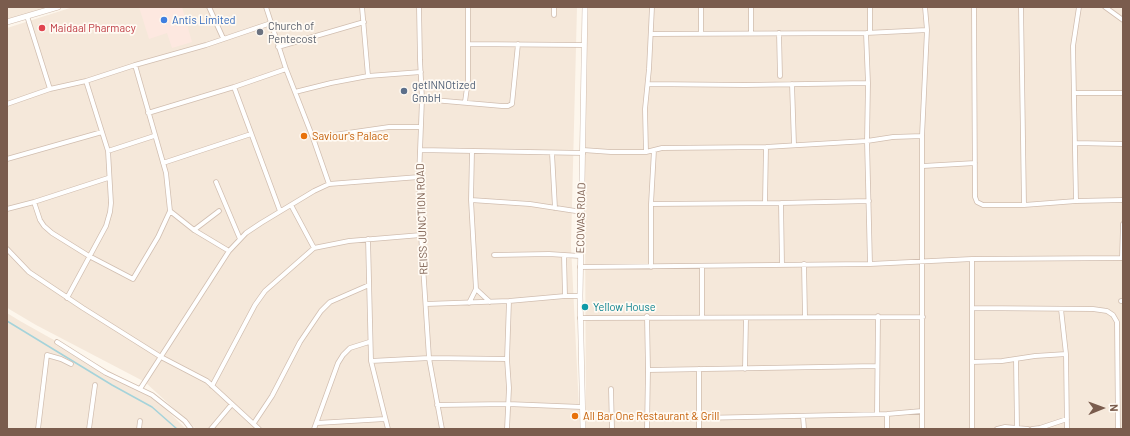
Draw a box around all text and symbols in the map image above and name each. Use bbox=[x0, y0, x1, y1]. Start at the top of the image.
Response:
place label: Antis Limited bbox=[172, 13, 236, 27]
marker: Antis Limited bbox=[159, 15, 169, 25]
place label: Church of Pentecost bbox=[268, 19, 317, 45]
place label: Maidaal Pharmacy bbox=[50, 21, 136, 35]
marker: Maidaal Pharmacy bbox=[37, 23, 47, 33]
marker: Church of Pentecost bbox=[255, 27, 265, 37]
place label: getINNOtized GmbH bbox=[412, 78, 476, 104]
marker: getINNOtized GmbH bbox=[399, 86, 409, 96]
place label: Saviour's Palace bbox=[312, 129, 389, 143]
marker: Saviour's Palace bbox=[299, 131, 309, 141]
street label: REISS JUNCTION ROAD bbox=[413, 163, 431, 275]
street label: ECOWAS ROAD bbox=[574, 183, 588, 253]
place label: Yellow House bbox=[593, 300, 656, 314]
marker: Yellow House bbox=[580, 302, 590, 312]
north arrow bbox=[1082, 388, 1122, 428]
text: N bbox=[1108, 404, 1121, 412]
place label: All Bar One Restaurant & Grill bbox=[583, 409, 719, 423]
marker: All Bar One Restaurant & Grill bbox=[570, 411, 580, 421]

